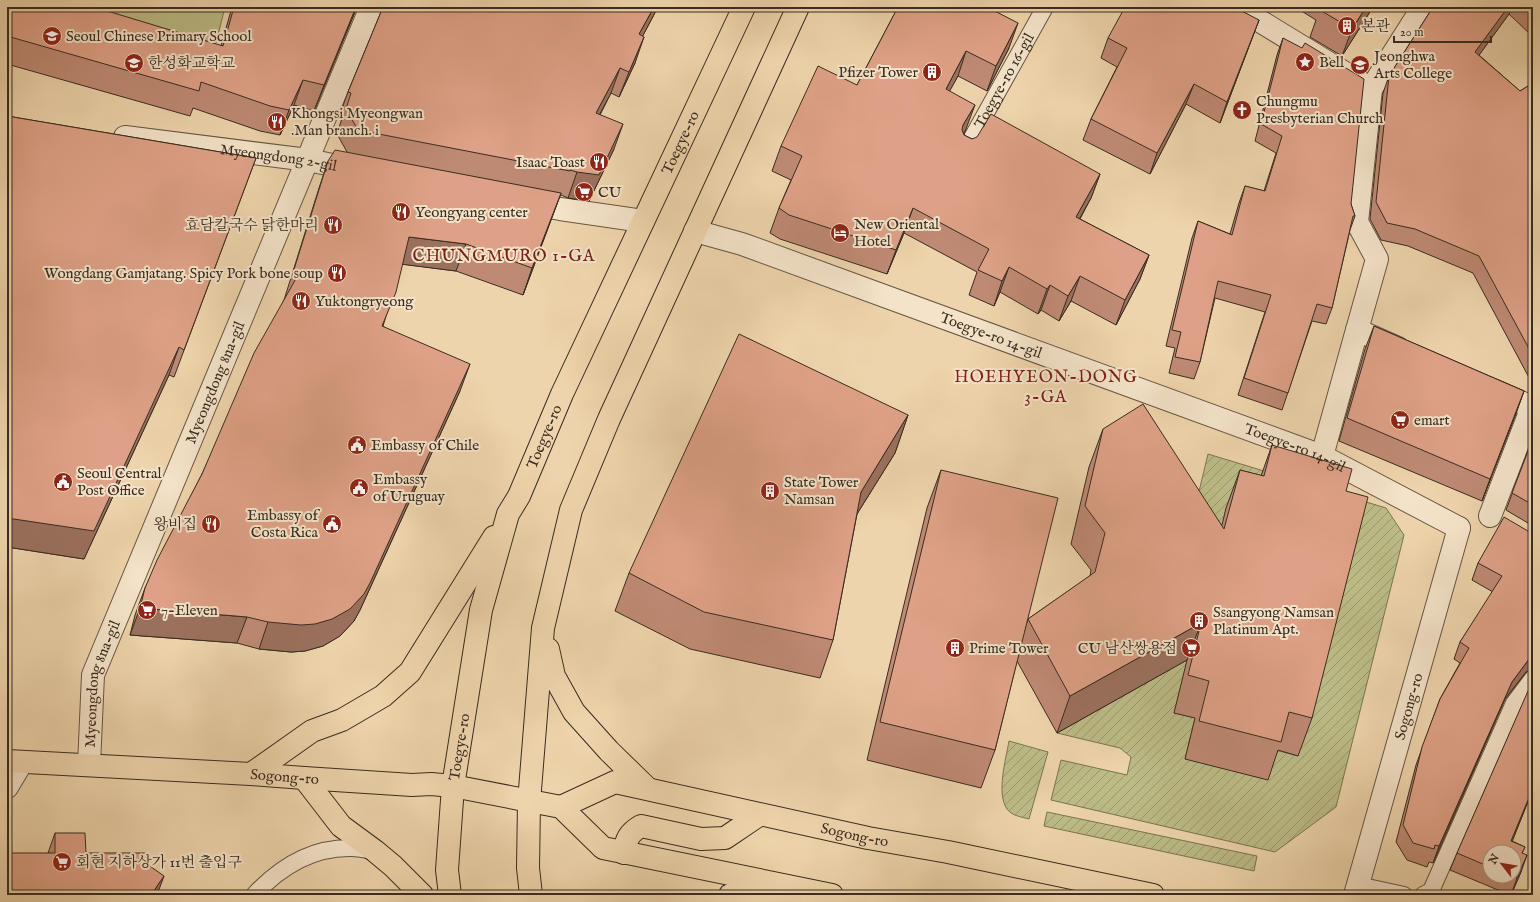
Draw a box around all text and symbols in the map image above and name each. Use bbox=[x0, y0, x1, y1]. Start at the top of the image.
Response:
building icon: 본관 bbox=[1336, 15, 1358, 37]
place label: 본관 bbox=[1361, 17, 1390, 36]
scale bar bbox=[1394, 18, 1491, 44]
school or university icon: Seoul Chinese Primary School bbox=[41, 25, 63, 47]
text: 20 m bbox=[1400, 25, 1423, 40]
place label: Seoul Chinese Primary School bbox=[66, 27, 252, 46]
street label: Toegye-ro 16-gil bbox=[970, 29, 1039, 132]
place label: Jeonghwa Arts College bbox=[1372, 47, 1452, 83]
place icon: Bell bbox=[1294, 51, 1316, 73]
school or university icon: 한성화교학교 bbox=[123, 52, 145, 74]
place label: Bell bbox=[1319, 53, 1345, 72]
place label: 한성화교학교 bbox=[148, 54, 235, 73]
school or university icon: Jeonghwa Arts College bbox=[1349, 54, 1371, 76]
building icon: Pfizer Tower bbox=[921, 61, 943, 83]
place label: Pfizer Tower bbox=[838, 63, 918, 82]
place label: Chungmu Presbyterian Church bbox=[1256, 92, 1383, 128]
church icon: Chungmu Presbyterian Church bbox=[1231, 99, 1253, 121]
place label: Khongsi Myeongwan .Man branch. i bbox=[291, 104, 423, 140]
street label: Toegye-ro bbox=[658, 108, 704, 178]
restaurant icon: Khongsi Myeongwan .Man branch. i bbox=[266, 111, 288, 133]
street label: Myeongdong 2-gil bbox=[219, 140, 340, 176]
restaurant icon: Isaac Toast bbox=[588, 151, 610, 173]
place label: Isaac Toast bbox=[516, 153, 585, 172]
supermarket icon: CU bbox=[573, 181, 595, 203]
place label: CU bbox=[598, 183, 622, 202]
restaurant icon: Yeongyang center bbox=[390, 201, 412, 223]
place label: Yeongyang center bbox=[415, 203, 528, 222]
restaurant icon: 효담칼국수 닭한마리 bbox=[322, 214, 344, 236]
place label: New Oriental Hotel bbox=[854, 215, 940, 251]
place label: 효담칼국수 닭한마리 bbox=[185, 216, 319, 235]
hotel icon: New Oriental Hotel bbox=[829, 222, 851, 244]
district label: CHUNGMURO 1-GA bbox=[413, 246, 595, 267]
restaurant icon: Wongdang Gamjatang. Spicy Pork bone soup bbox=[326, 262, 348, 284]
place label: Wongdang Gamjatang. Spicy Pork bone soup bbox=[44, 264, 323, 283]
restaurant icon: Yuktongryeong bbox=[290, 290, 312, 312]
place label: Yuktongryeong bbox=[315, 292, 414, 311]
street label: Toegye-ro 14-gil bbox=[937, 308, 1045, 363]
street label: Myeongdong 8na-gil bbox=[181, 318, 250, 447]
district label: HOEHYEON-DONG 3-GA bbox=[954, 367, 1138, 408]
street label: Toegye-ro bbox=[523, 402, 566, 472]
supermarket icon: emart bbox=[1389, 409, 1411, 431]
place label: emart bbox=[1414, 411, 1450, 430]
street label: Toegye-ro 14-gil bbox=[1242, 419, 1349, 477]
public building icon: Embassy of Chile bbox=[346, 434, 368, 456]
place label: Embassy of Chile bbox=[371, 436, 479, 455]
place label: Seoul Central Post Office bbox=[77, 464, 162, 500]
place label: Embassy of Uruguay bbox=[373, 470, 446, 506]
public building icon: Seoul Central Post Office bbox=[52, 471, 74, 493]
place label: State Tower Namsan bbox=[784, 473, 859, 509]
public building icon: Embassy of Uruguay bbox=[348, 477, 370, 499]
building icon: State Tower Namsan bbox=[759, 480, 781, 502]
place label: Embassy of Costa Rica bbox=[247, 506, 321, 542]
restaurant icon: 왕비집 bbox=[200, 513, 222, 535]
public building icon: Embassy of Costa Rica bbox=[321, 513, 343, 535]
place label: 왕비집 bbox=[154, 515, 197, 534]
supermarket icon: 7-Eleven bbox=[136, 599, 158, 621]
place label: 7-Eleven bbox=[161, 601, 218, 620]
place label: Ssangyong Namsan Platinum Apt. bbox=[1213, 603, 1334, 639]
building icon: Ssangyong Namsan Platinum Apt. bbox=[1188, 610, 1210, 632]
street label: Myeongdong 8na-gil bbox=[81, 617, 125, 748]
building icon: Prime Tower bbox=[944, 637, 966, 659]
supermarket icon: CU 남산쌍용점 bbox=[1180, 637, 1202, 659]
place label: Prime Tower bbox=[969, 639, 1049, 658]
place label: CU 남산쌍용점 bbox=[1078, 639, 1177, 658]
street label: Sogong-ro bbox=[1390, 671, 1427, 742]
street label: Toegye-ro bbox=[445, 712, 474, 782]
street label: Sogong-ro bbox=[250, 765, 319, 789]
street label: Sogong-ro bbox=[819, 819, 890, 851]
north arrow bbox=[1482, 844, 1522, 884]
supermarket icon: 회현 지하상가 11번 출입구 bbox=[51, 851, 73, 873]
text: N bbox=[1485, 851, 1503, 868]
place label: 회현 지하상가 11번 출입구 bbox=[76, 853, 242, 872]

